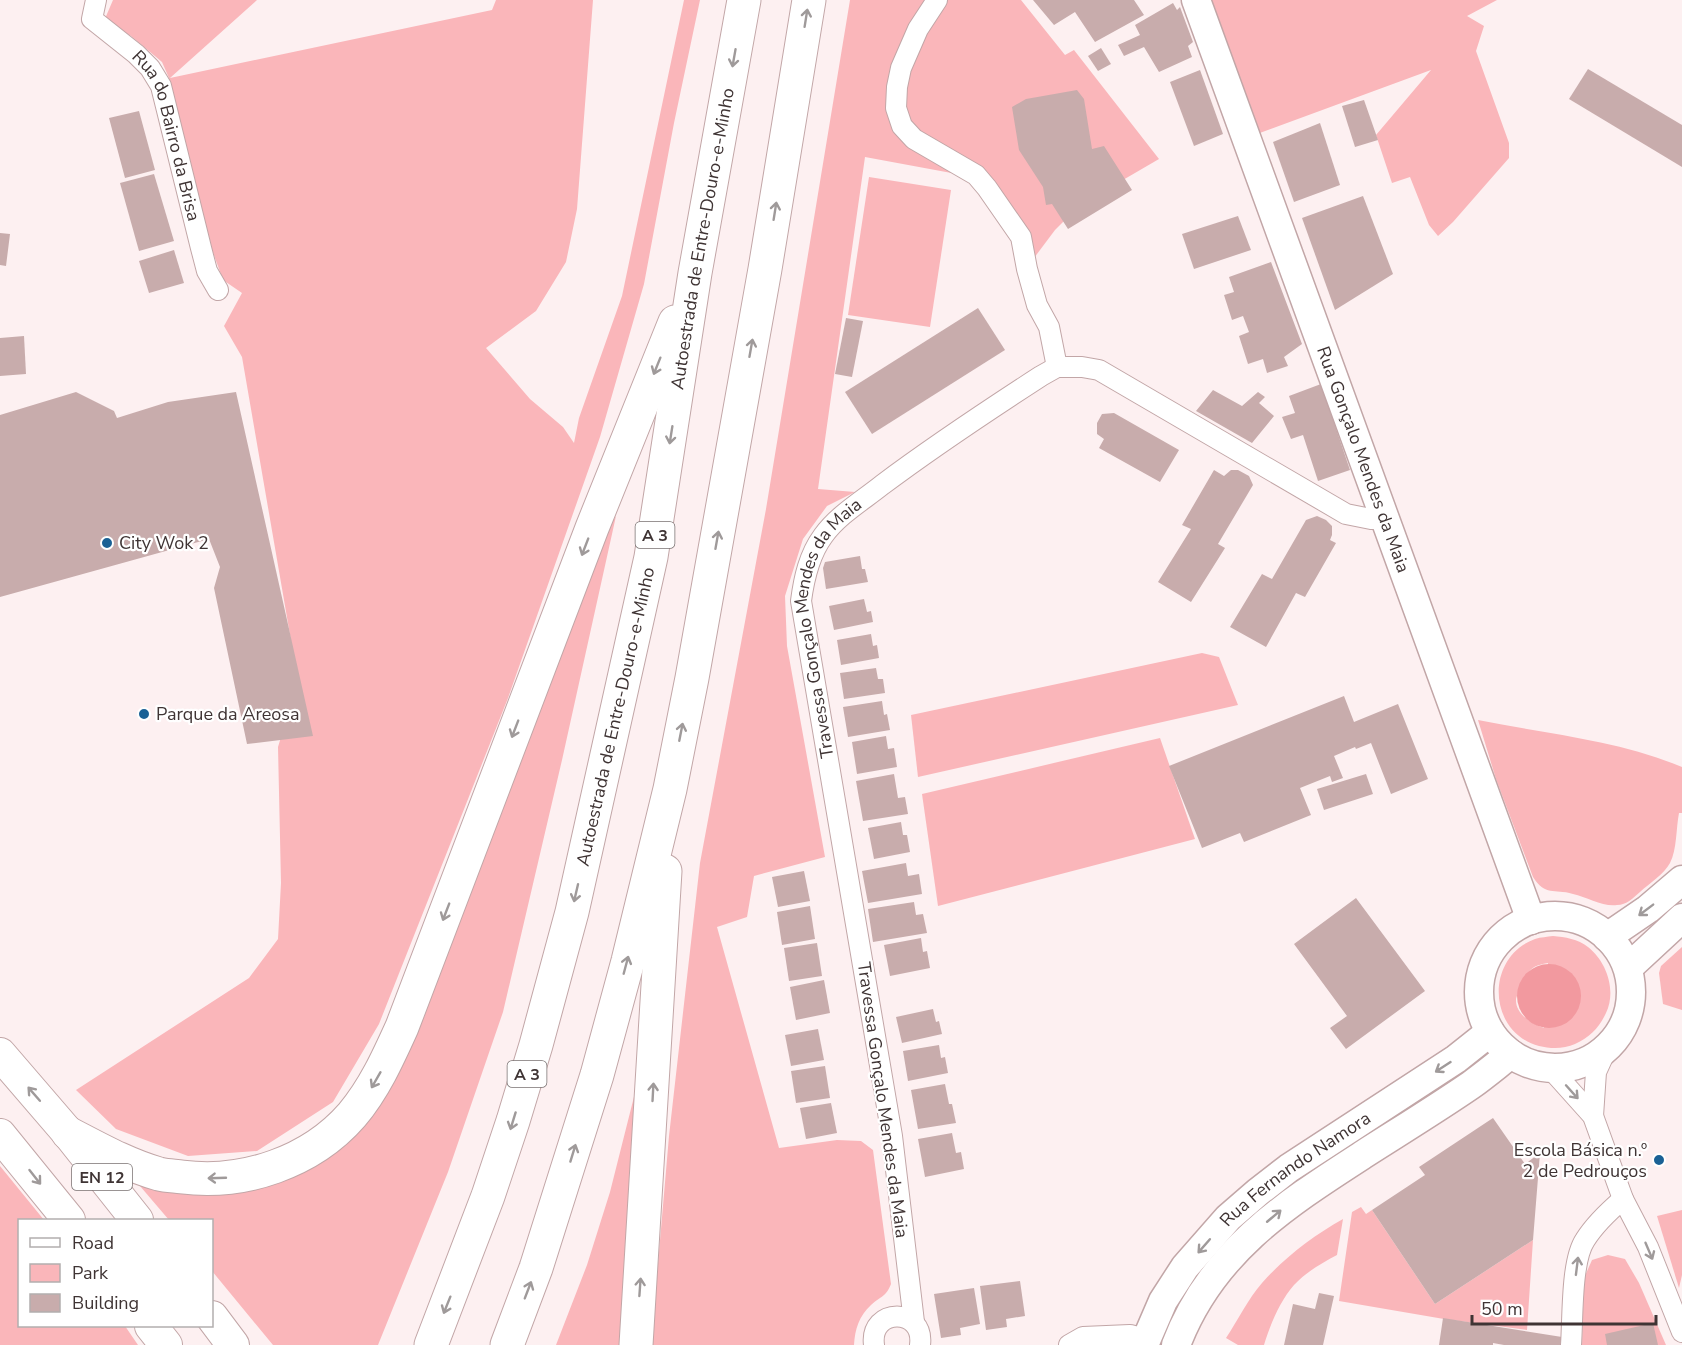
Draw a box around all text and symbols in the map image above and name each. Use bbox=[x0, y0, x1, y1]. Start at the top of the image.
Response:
one-way arrow bbox=[801, 9, 812, 29]
street label: Rua do Bairro da Brisa bbox=[127, 45, 206, 224]
one-way arrow bbox=[728, 47, 739, 67]
street label: Autoestrada de Entre-Douro-e-Minho bbox=[665, 86, 740, 391]
one-way arrow bbox=[769, 202, 780, 221]
one-way arrow bbox=[746, 339, 757, 359]
street label: Rua Gonçalo Mendes da Maia bbox=[1311, 343, 1416, 576]
one-way arrow bbox=[651, 356, 662, 375]
one-way arrow bbox=[666, 424, 677, 444]
street label: Travessa Gonçalo Mendes da Maia bbox=[789, 492, 867, 760]
road number: A 3 bbox=[636, 522, 674, 548]
place label: City Wok 2 bbox=[119, 531, 209, 555]
one-way arrow bbox=[712, 531, 723, 551]
marker: City Wok 2 bbox=[100, 536, 114, 550]
one-way arrow bbox=[578, 537, 589, 556]
street label: Autoestrada de Entre-Douro-e-Minho bbox=[571, 565, 660, 868]
place label: Parque da Areosa bbox=[156, 702, 300, 726]
marker: Parque da Areosa bbox=[137, 707, 151, 721]
one-way arrow bbox=[509, 719, 520, 738]
one-way arrow bbox=[676, 723, 687, 742]
one-way arrow bbox=[570, 882, 581, 902]
one-way arrow bbox=[440, 902, 451, 920]
one-way arrow bbox=[1638, 903, 1654, 916]
one-way arrow bbox=[621, 956, 633, 975]
street label: Travessa Gonçalo Mendes da Maia bbox=[852, 961, 914, 1239]
road number: A 3 bbox=[508, 1061, 546, 1087]
one-way arrow bbox=[1435, 1061, 1452, 1073]
one-way arrow bbox=[369, 1071, 381, 1088]
one-way arrow bbox=[647, 1083, 658, 1103]
one-way arrow bbox=[1565, 1084, 1579, 1099]
one-way arrow bbox=[27, 1087, 41, 1102]
street label: Rua Fernando Namora bbox=[1214, 1106, 1375, 1231]
one-way arrow bbox=[507, 1111, 518, 1130]
place label: Escola Básica n.º 2 de Pedrouços bbox=[1514, 1138, 1647, 1183]
one-way arrow bbox=[568, 1144, 579, 1163]
marker: Escola Básica n.º 2 de Pedrouços bbox=[1652, 1153, 1666, 1167]
road number: EN 12 bbox=[72, 1164, 132, 1190]
one-way arrow bbox=[28, 1169, 41, 1185]
one-way arrow bbox=[208, 1172, 228, 1184]
one-way arrow bbox=[1265, 1210, 1281, 1223]
legend bbox=[18, 1219, 213, 1327]
text: Road bbox=[72, 1231, 114, 1255]
one-way arrow bbox=[1197, 1238, 1211, 1253]
one-way arrow bbox=[1644, 1241, 1656, 1259]
one-way arrow bbox=[1571, 1256, 1582, 1276]
text: Park bbox=[72, 1261, 109, 1285]
one-way arrow bbox=[635, 1277, 646, 1297]
one-way arrow bbox=[523, 1281, 534, 1300]
scale bar bbox=[1472, 1288, 1656, 1326]
text: Building bbox=[72, 1291, 139, 1315]
one-way arrow bbox=[441, 1295, 452, 1313]
text: 50 m bbox=[1481, 1297, 1523, 1321]

